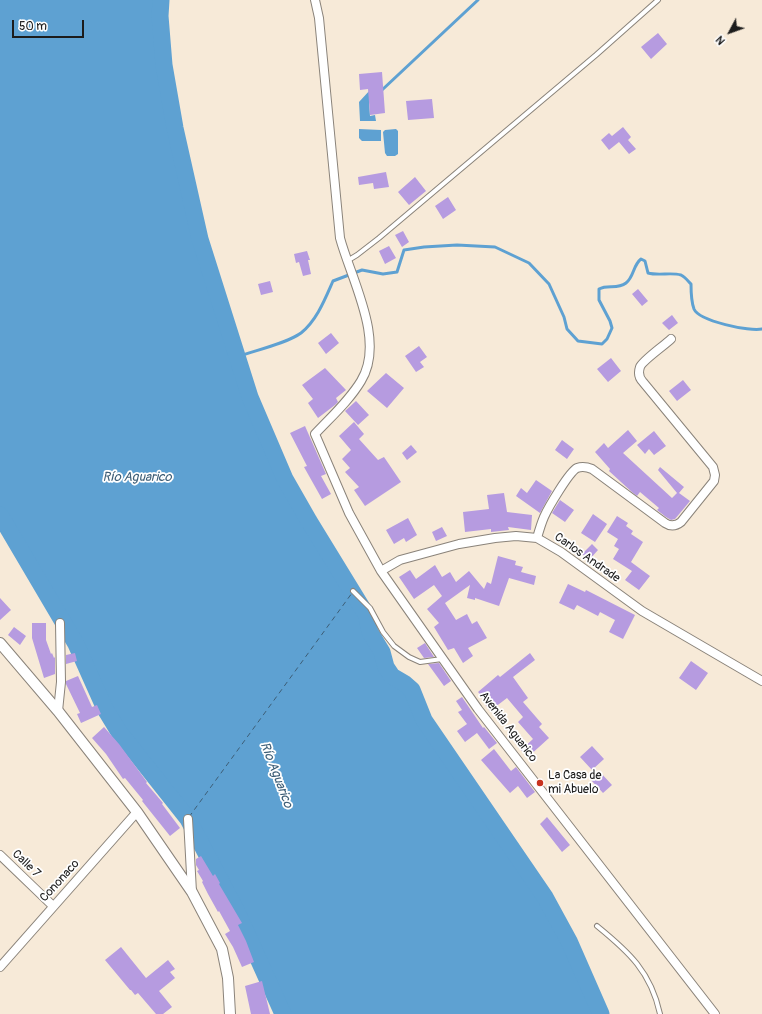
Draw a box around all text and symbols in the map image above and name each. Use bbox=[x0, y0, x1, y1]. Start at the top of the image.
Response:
scale bar bbox=[14, 12, 86, 38]
north arrow bbox=[710, 12, 750, 52]
text: 50 m bbox=[19, 19, 47, 34]
text: N bbox=[713, 33, 728, 47]
water label: Río Aguarico bbox=[102, 470, 172, 486]
street label: Carlos Andrade bbox=[551, 530, 623, 586]
street label: Avenida Aguarico bbox=[476, 689, 540, 765]
water label: Río Aguarico bbox=[256, 740, 296, 810]
place label: La Casa de mi Abuelo bbox=[548, 769, 601, 797]
marker: La Casa de mi Abuelo bbox=[535, 778, 545, 788]
street label: Calle 7 bbox=[9, 847, 43, 881]
street label: Cononaco bbox=[37, 857, 83, 905]

